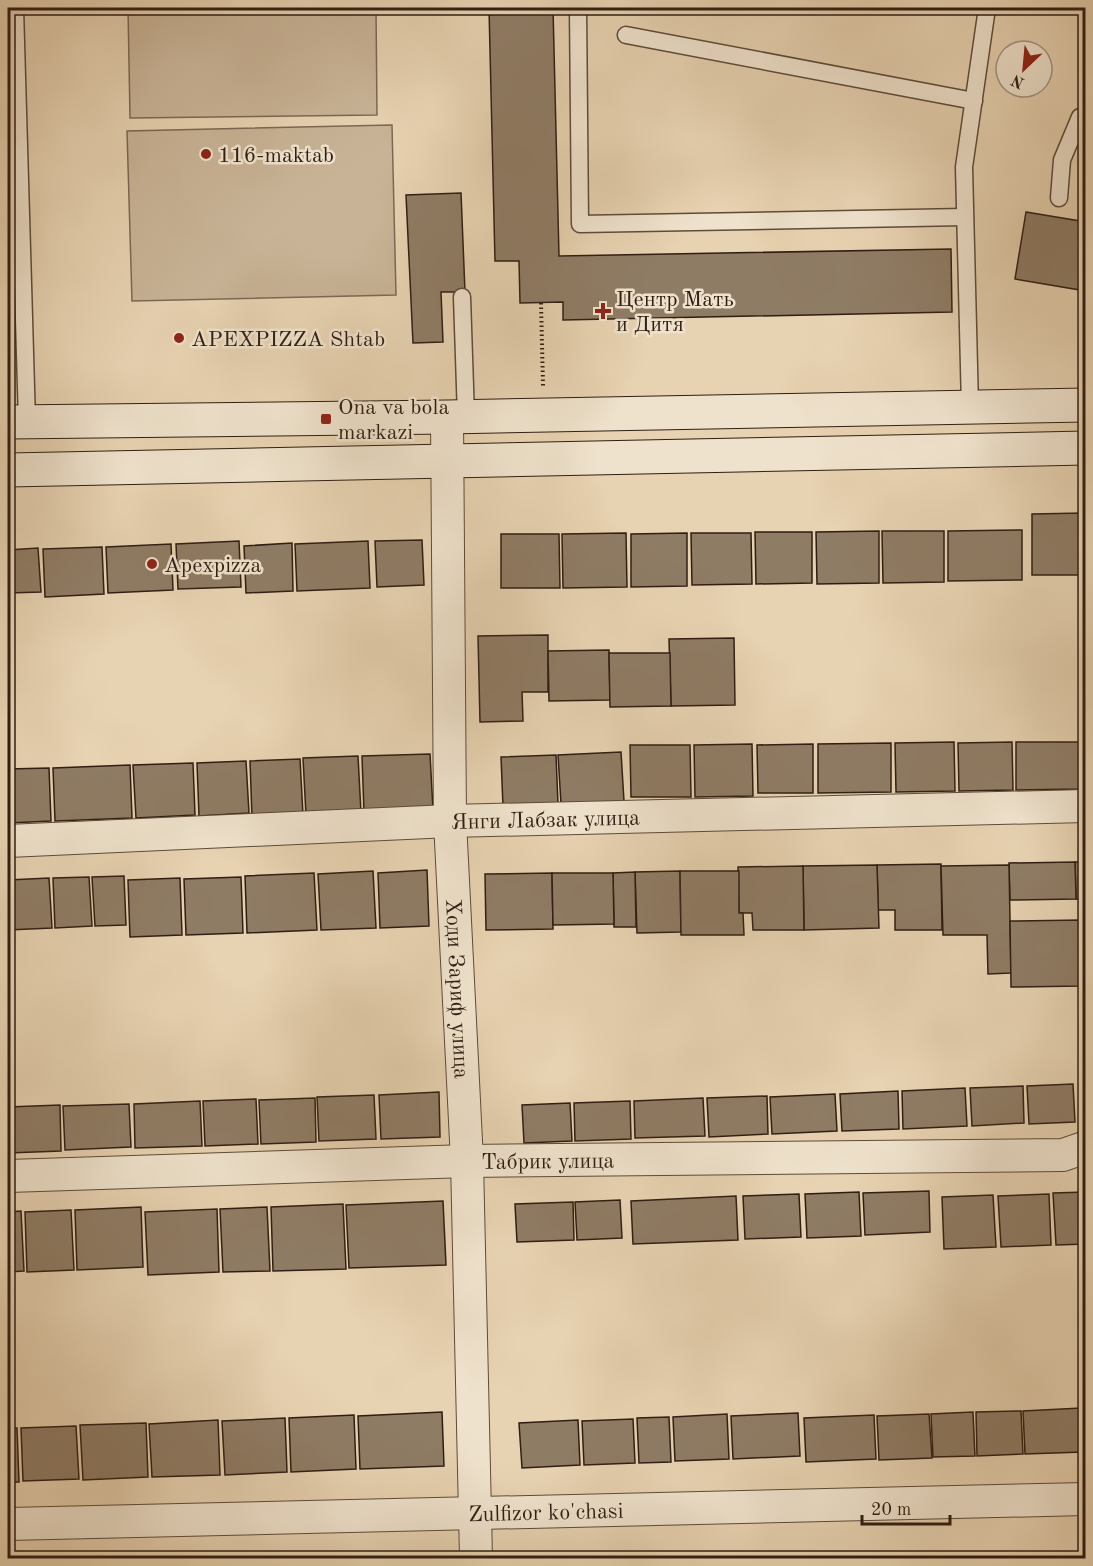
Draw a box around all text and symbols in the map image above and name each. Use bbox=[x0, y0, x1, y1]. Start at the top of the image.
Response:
north arrow bbox=[994, 39, 1054, 99]
text: N bbox=[1009, 70, 1027, 91]
place label: 116-maktab bbox=[218, 145, 334, 167]
marker: 116-maktab bbox=[199, 147, 213, 161]
place label: Центр Мать и Дитя bbox=[616, 289, 734, 336]
marker: Центр Мать и Дитя bbox=[594, 302, 612, 320]
place label: APEXPIZZA Shtab bbox=[191, 329, 385, 351]
marker: APEXPIZZA Shtab bbox=[172, 331, 186, 345]
place label: Ona va bola markazi bbox=[338, 397, 449, 444]
marker: Ona va bola markazi bbox=[319, 412, 333, 426]
place label: Apexpizza bbox=[164, 555, 261, 577]
marker: Apexpizza bbox=[145, 557, 159, 571]
street label: Янги Лабзак улица bbox=[451, 808, 640, 834]
street label: Ходи Зариф улица bbox=[441, 898, 472, 1079]
street label: Табрик улица bbox=[481, 1151, 615, 1174]
scale bar bbox=[862, 1488, 950, 1526]
street label: Zulfizor ko'chasi bbox=[468, 1501, 624, 1526]
text: 20 m bbox=[871, 1501, 911, 1519]

